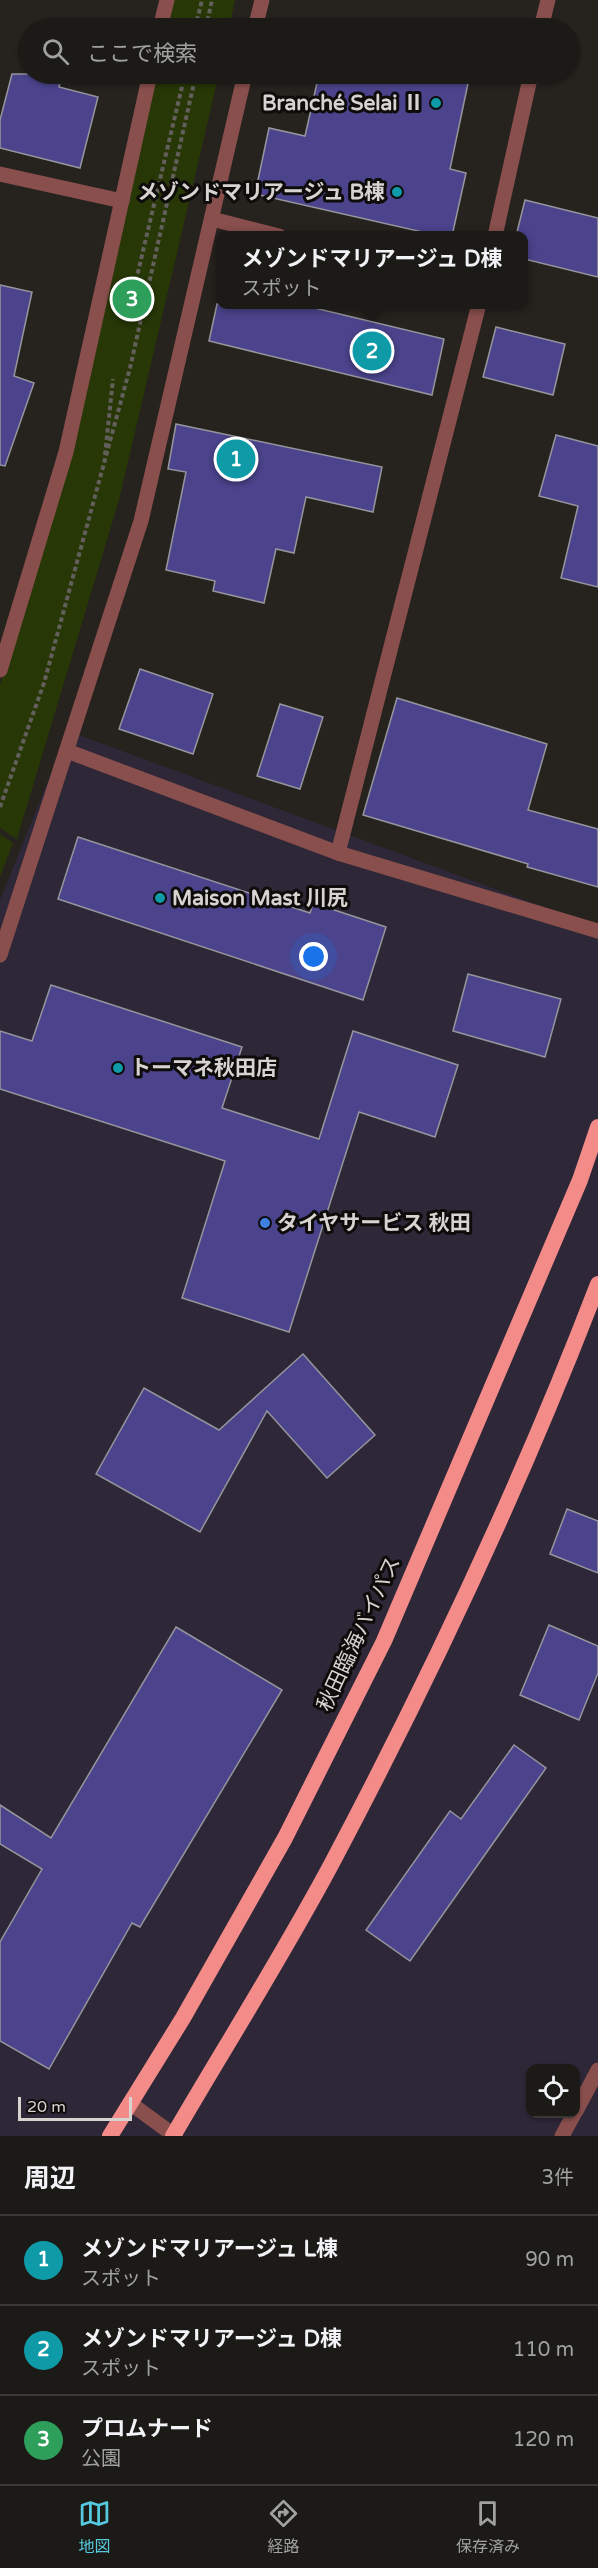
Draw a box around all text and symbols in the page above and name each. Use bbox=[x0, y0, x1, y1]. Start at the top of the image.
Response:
search box bbox=[18, 18, 580, 84]
icon: search bbox=[39, 35, 72, 68]
text: ここで検索 bbox=[87, 41, 197, 67]
place label: Branché Selai Ⅱ bbox=[262, 91, 424, 116]
marker: Branché Selai Ⅱ bbox=[429, 96, 443, 110]
place label: メゾンドマリアージュ B棟 bbox=[137, 180, 385, 205]
marker: メゾンドマリアージュ B棟 bbox=[390, 185, 404, 199]
popup bbox=[216, 231, 528, 309]
text: メゾンドマリアージュ D棟 bbox=[242, 246, 502, 272]
pin: 3 bbox=[112, 276, 152, 322]
text: スポット bbox=[242, 277, 322, 301]
pin: 2 bbox=[352, 328, 392, 374]
pin: 1 bbox=[216, 436, 256, 482]
place label: Maison Mast 川尻 bbox=[172, 886, 348, 911]
marker: Maison Mast 川尻 bbox=[153, 891, 167, 905]
your location bbox=[299, 942, 328, 971]
place label: トーマネ秋田店 bbox=[130, 1056, 277, 1081]
marker: トーマネ秋田店 bbox=[111, 1061, 125, 1075]
place label: タイヤサービス 秋田 bbox=[277, 1211, 471, 1236]
marker: タイヤサービス 秋田 bbox=[258, 1216, 272, 1230]
street label: 秋田臨海バイパス bbox=[312, 1553, 406, 1715]
map controls bbox=[526, 2064, 580, 2118]
button: locate bbox=[526, 2064, 580, 2118]
scale bar bbox=[18, 2094, 132, 2122]
text: 20 m bbox=[27, 2097, 66, 2117]
text: 周辺 bbox=[24, 2163, 76, 2194]
text: 3件 bbox=[541, 2166, 574, 2190]
text: メゾンドマリアージュ L棟 bbox=[81, 2236, 338, 2262]
text: 1 bbox=[37, 2248, 50, 2272]
text: 90 m bbox=[525, 2248, 574, 2272]
text: スポット bbox=[81, 2267, 161, 2291]
text: メゾンドマリアージュ D棟 bbox=[81, 2326, 342, 2352]
text: 2 bbox=[37, 2338, 50, 2362]
text: 110 m bbox=[513, 2338, 574, 2362]
text: スポット bbox=[81, 2357, 161, 2381]
text: プロムナード bbox=[81, 2416, 213, 2442]
text: 3 bbox=[37, 2428, 50, 2452]
text: 120 m bbox=[513, 2428, 574, 2452]
text: 公園 bbox=[81, 2447, 121, 2471]
tab: 地図 bbox=[78, 2497, 111, 2557]
tab: 経路 bbox=[267, 2497, 300, 2557]
tab: 保存済み bbox=[456, 2497, 520, 2557]

